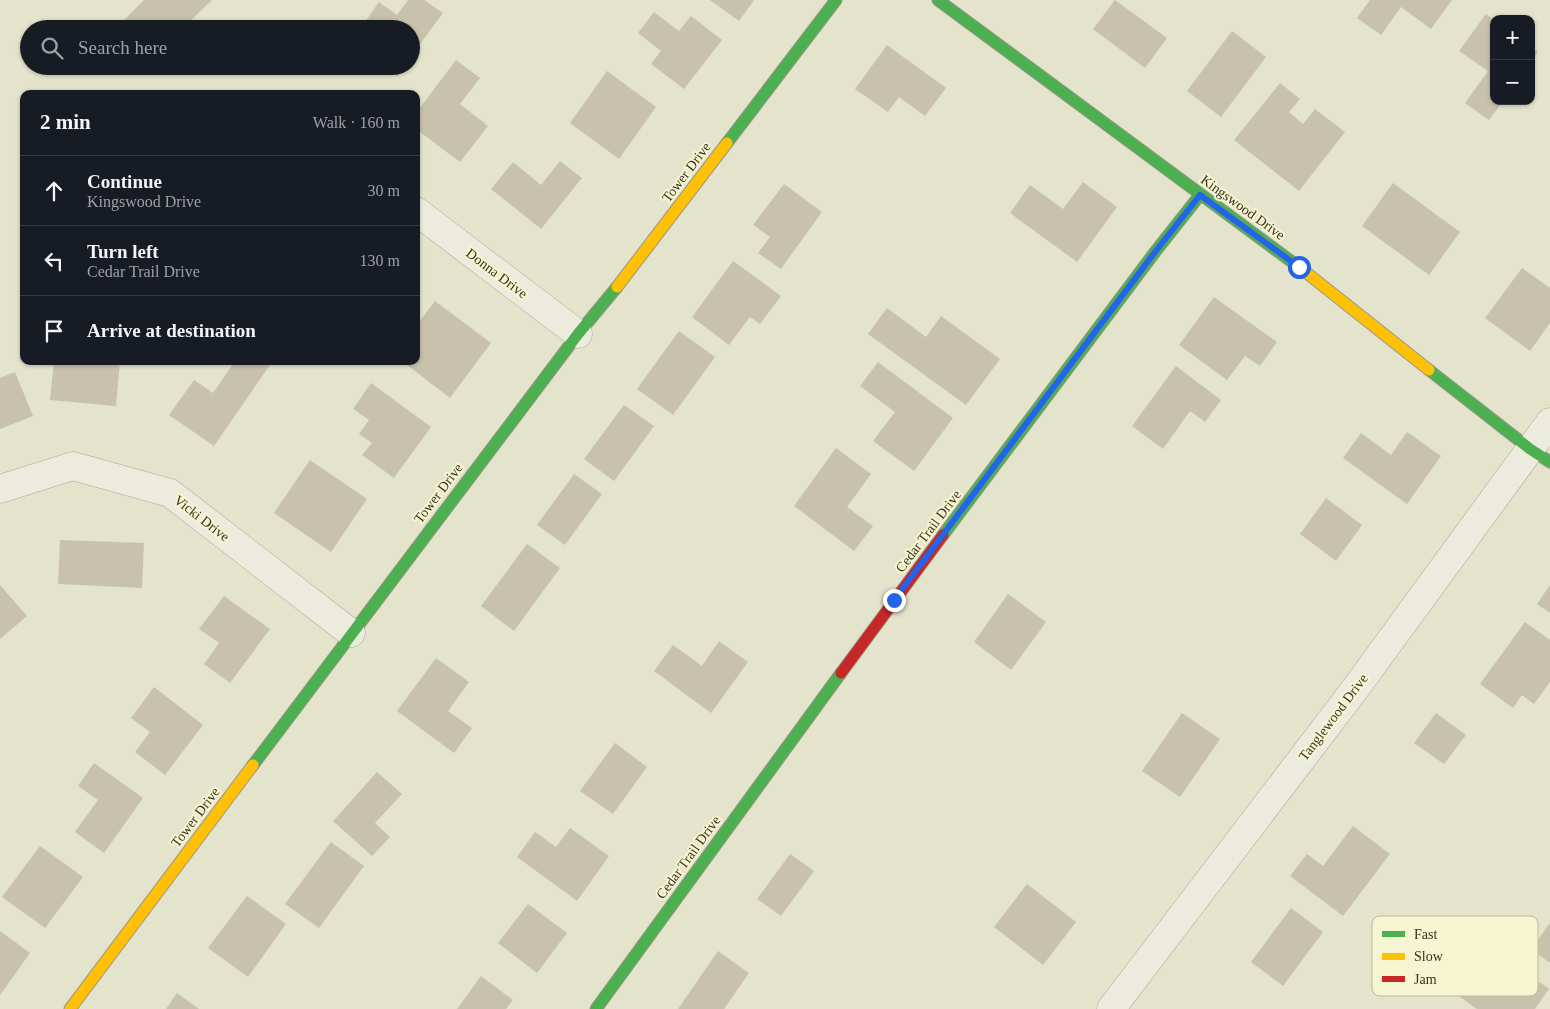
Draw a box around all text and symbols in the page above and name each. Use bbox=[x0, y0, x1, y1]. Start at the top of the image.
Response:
map controls bbox=[1490, 15, 1535, 105]
button: + bbox=[1490, 15, 1535, 60]
search box bbox=[20, 20, 420, 75]
icon: search bbox=[38, 34, 66, 62]
text: Search here bbox=[78, 37, 167, 58]
button: − bbox=[1490, 60, 1535, 105]
text: 2 min bbox=[40, 110, 91, 134]
text: Walk · 160 m bbox=[313, 114, 400, 131]
street label: Tower Drive bbox=[659, 139, 714, 205]
text: Continue bbox=[87, 171, 162, 192]
street label: Kingswood Drive bbox=[1198, 172, 1288, 243]
icon: ahead bbox=[40, 177, 68, 205]
text: 30 m bbox=[368, 182, 400, 199]
text: Kingswood Drive bbox=[87, 193, 201, 210]
text: Turn left bbox=[87, 241, 159, 262]
street label: Donna Drive bbox=[463, 246, 530, 301]
icon: left bbox=[40, 247, 68, 275]
text: 130 m bbox=[360, 252, 400, 269]
route start bbox=[1288, 256, 1311, 279]
text: Cedar Trail Drive bbox=[87, 263, 200, 280]
icon: arrive bbox=[40, 317, 68, 345]
text: Arrive at destination bbox=[87, 320, 256, 341]
street label: Tower Drive bbox=[411, 460, 466, 526]
street label: Cedar Trail Drive bbox=[893, 487, 964, 575]
street label: Vicki Drive bbox=[171, 492, 232, 545]
route end bbox=[883, 589, 906, 612]
street label: Tanglewood Drive bbox=[1296, 671, 1371, 763]
street label: Tower Drive bbox=[168, 784, 223, 850]
street label: Cedar Trail Drive bbox=[653, 813, 723, 902]
legend bbox=[1372, 916, 1538, 996]
text: Fast bbox=[1414, 927, 1437, 942]
text: Slow bbox=[1414, 949, 1444, 964]
text: Jam bbox=[1414, 972, 1437, 987]

